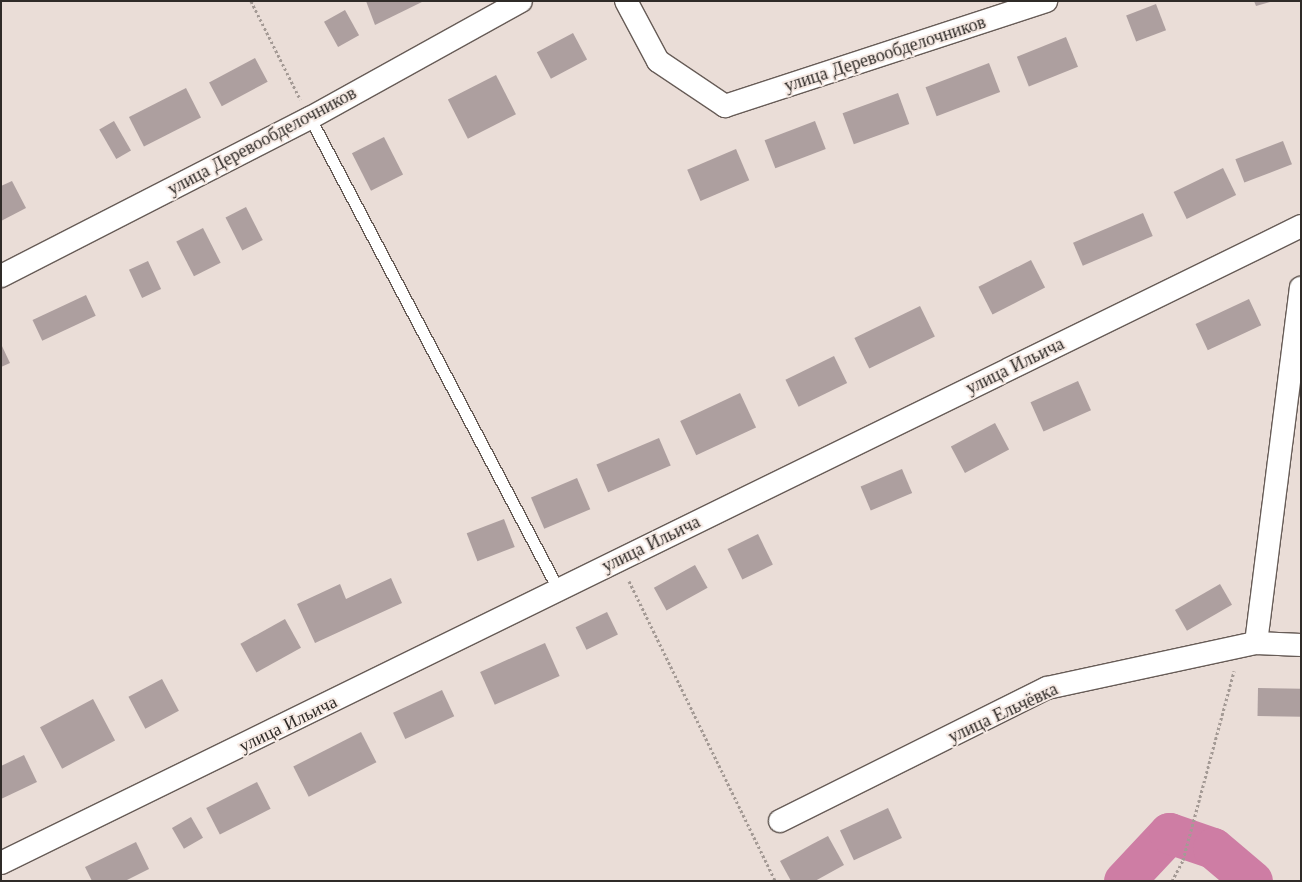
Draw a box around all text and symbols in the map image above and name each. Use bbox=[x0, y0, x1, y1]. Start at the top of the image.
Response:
street label: улица Деревообделочников bbox=[782, 11, 988, 97]
street label: улица Деревообделочников bbox=[164, 82, 360, 200]
street label: улица Ильича bbox=[962, 333, 1068, 399]
street label: улица Ильича bbox=[598, 511, 704, 577]
street label: улица Ельчёвка bbox=[945, 678, 1061, 748]
street label: улица Ильича bbox=[235, 691, 341, 757]

